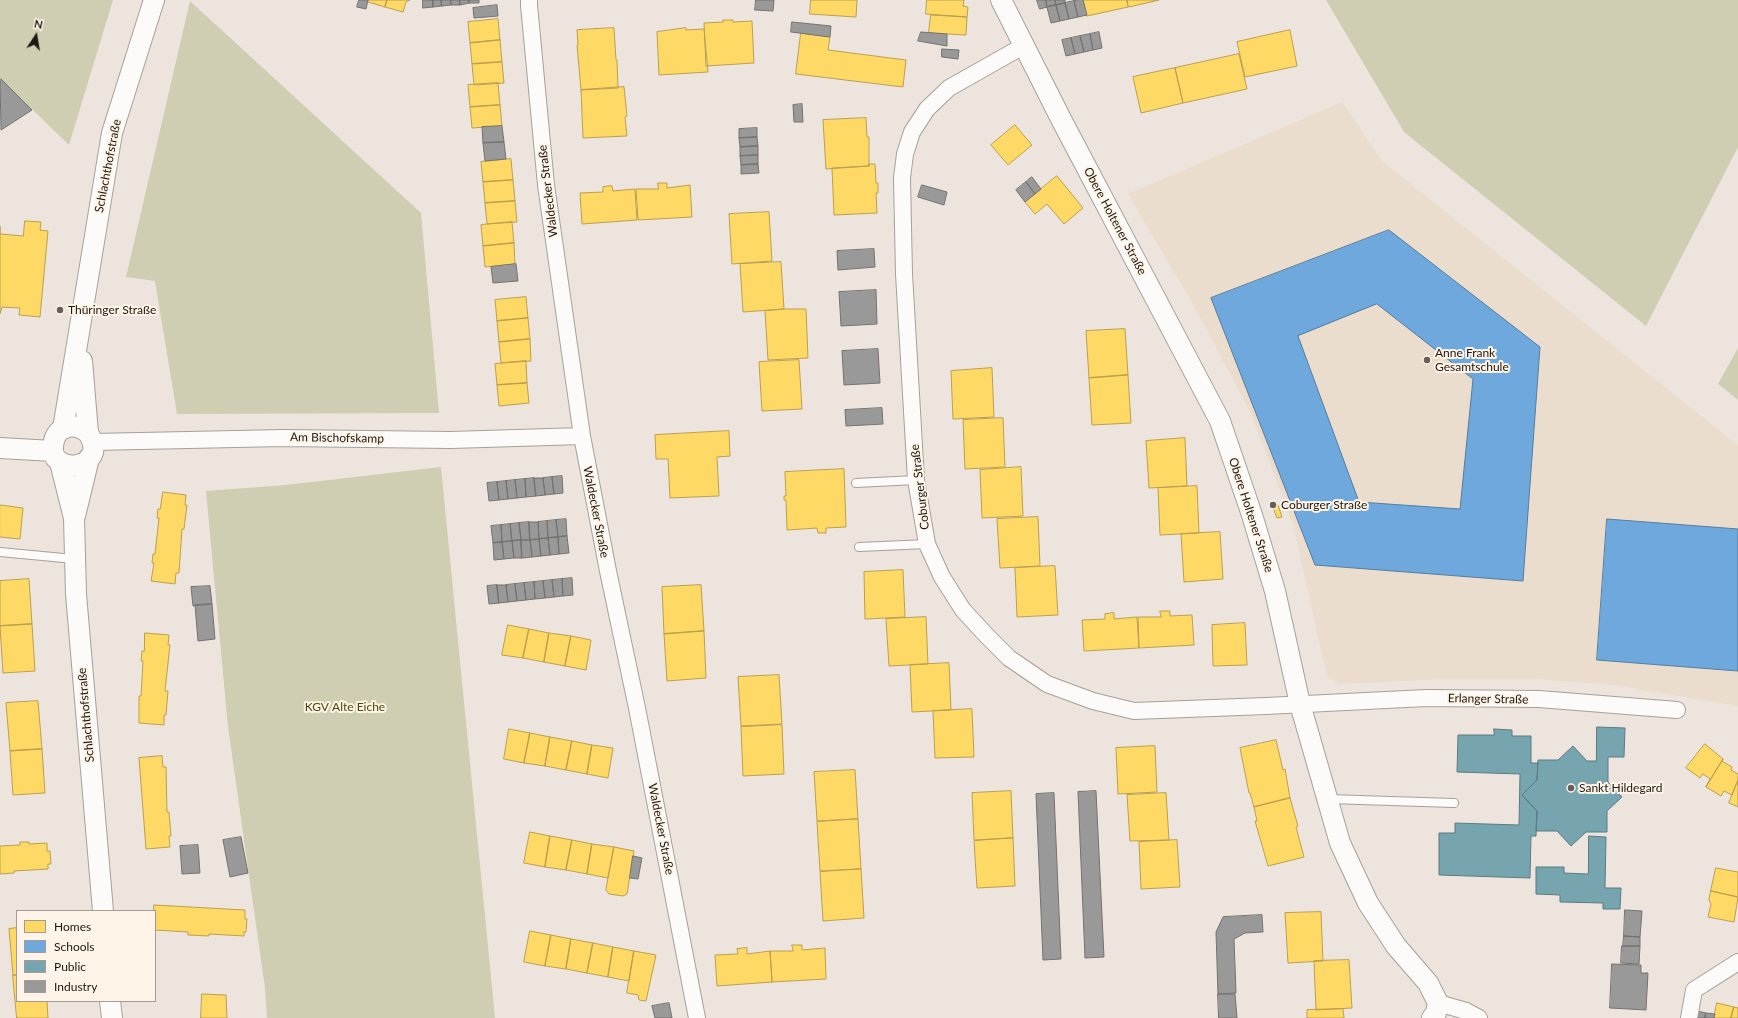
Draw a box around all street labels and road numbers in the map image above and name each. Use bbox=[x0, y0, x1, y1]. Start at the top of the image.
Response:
street label: Schlachthofstraße bbox=[92, 118, 124, 214]
street label: Waldecker Straße bbox=[535, 144, 561, 238]
street label: Obere Holtener Straße bbox=[1081, 165, 1149, 277]
street label: Am Bischofskamp bbox=[290, 430, 384, 446]
street label: Coburger Straße bbox=[908, 443, 932, 531]
street label: Obere Holtener Straße bbox=[1226, 456, 1276, 574]
street label: Waldecker Straße bbox=[580, 465, 612, 559]
street label: Schlachthofstraße bbox=[75, 667, 97, 763]
street label: Erlanger Straße bbox=[1448, 691, 1528, 707]
street label: Waldecker Straße bbox=[645, 782, 677, 876]

